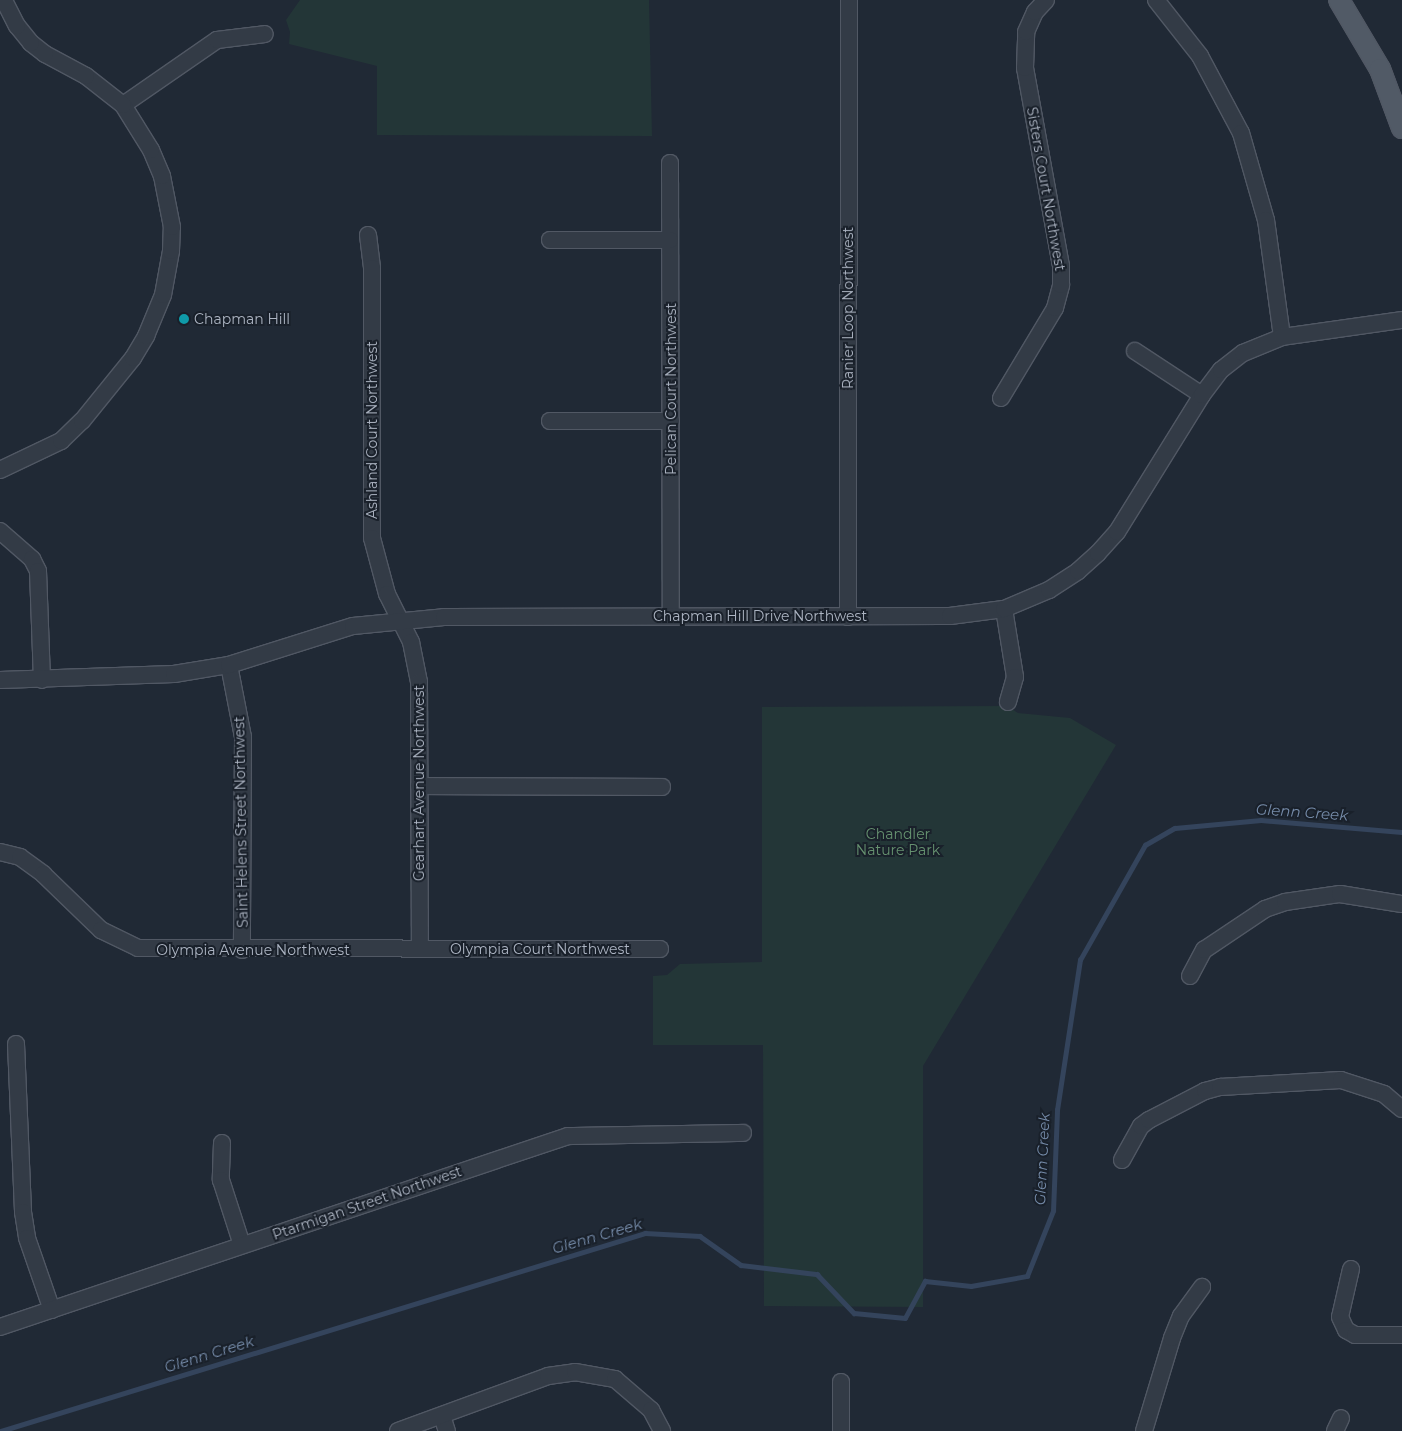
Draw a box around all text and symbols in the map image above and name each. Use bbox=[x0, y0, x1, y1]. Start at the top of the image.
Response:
street label: Sisters Court Northwest bbox=[1023, 106, 1069, 272]
street label: Ranier Loop Northwest bbox=[840, 227, 856, 389]
street label: Pelican Court Northwest bbox=[663, 303, 679, 475]
place label: Chapman Hill bbox=[194, 311, 290, 327]
marker: Chapman Hill bbox=[178, 313, 190, 325]
street label: Ashland Court Northwest bbox=[364, 341, 380, 519]
street label: Chapman Hill Drive Northwest bbox=[653, 608, 867, 624]
street label: Gearhart Avenue Northwest bbox=[411, 685, 427, 881]
street label: Saint Helens Street Northwest bbox=[231, 716, 251, 928]
water label: Glenn Creek bbox=[1255, 800, 1349, 824]
park label: Chandler Nature Park bbox=[856, 826, 940, 859]
street label: Olympia Court Northwest bbox=[450, 941, 630, 957]
street label: Olympia Avenue Northwest bbox=[156, 942, 350, 958]
water label: Glenn Creek bbox=[1031, 1112, 1053, 1206]
street label: Ptarmigan Street Northwest bbox=[270, 1163, 464, 1243]
water label: Glenn Creek bbox=[550, 1215, 644, 1257]
water label: Glenn Creek bbox=[162, 1332, 256, 1376]

